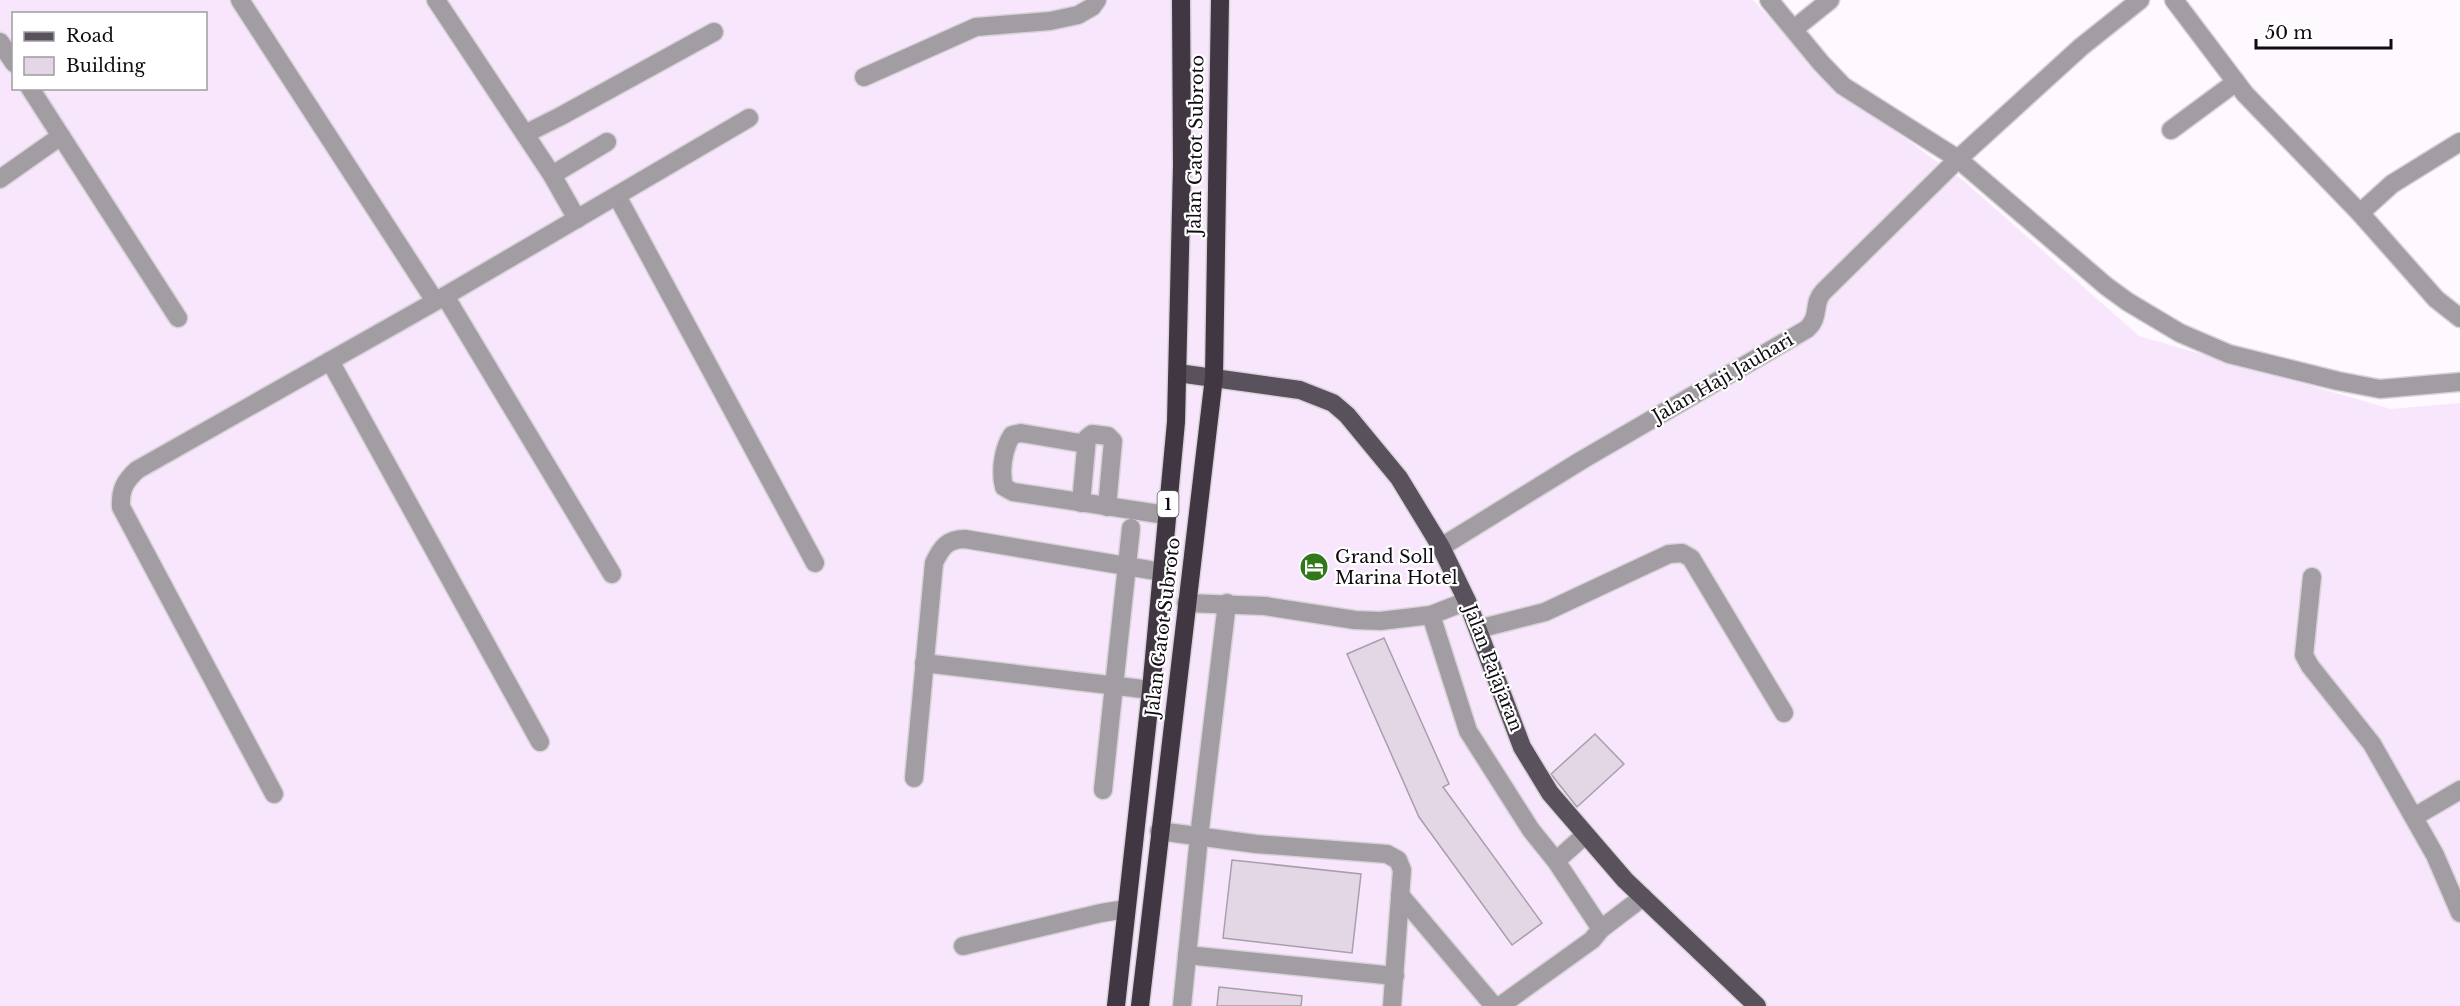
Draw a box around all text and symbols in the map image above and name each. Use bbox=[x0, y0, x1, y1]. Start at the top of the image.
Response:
legend bbox=[12, 12, 207, 90]
scale bar bbox=[2256, 12, 2391, 50]
text: 50 m bbox=[2265, 22, 2313, 44]
text: Road bbox=[66, 25, 114, 47]
text: Building bbox=[66, 55, 145, 77]
street label: Jalan Gatot Subroto bbox=[1183, 55, 1209, 237]
street label: Jalan Haji Jauhari bbox=[1647, 329, 1797, 428]
road number: 1 bbox=[1158, 491, 1178, 517]
street label: Jalan Gatot Subroto bbox=[1141, 536, 1185, 720]
place label: Grand Soll Marina Hotel bbox=[1335, 546, 1458, 589]
hotel icon: Grand Soll Marina Hotel bbox=[1298, 551, 1330, 583]
street label: Jalan Pajajaran bbox=[1458, 600, 1527, 734]

